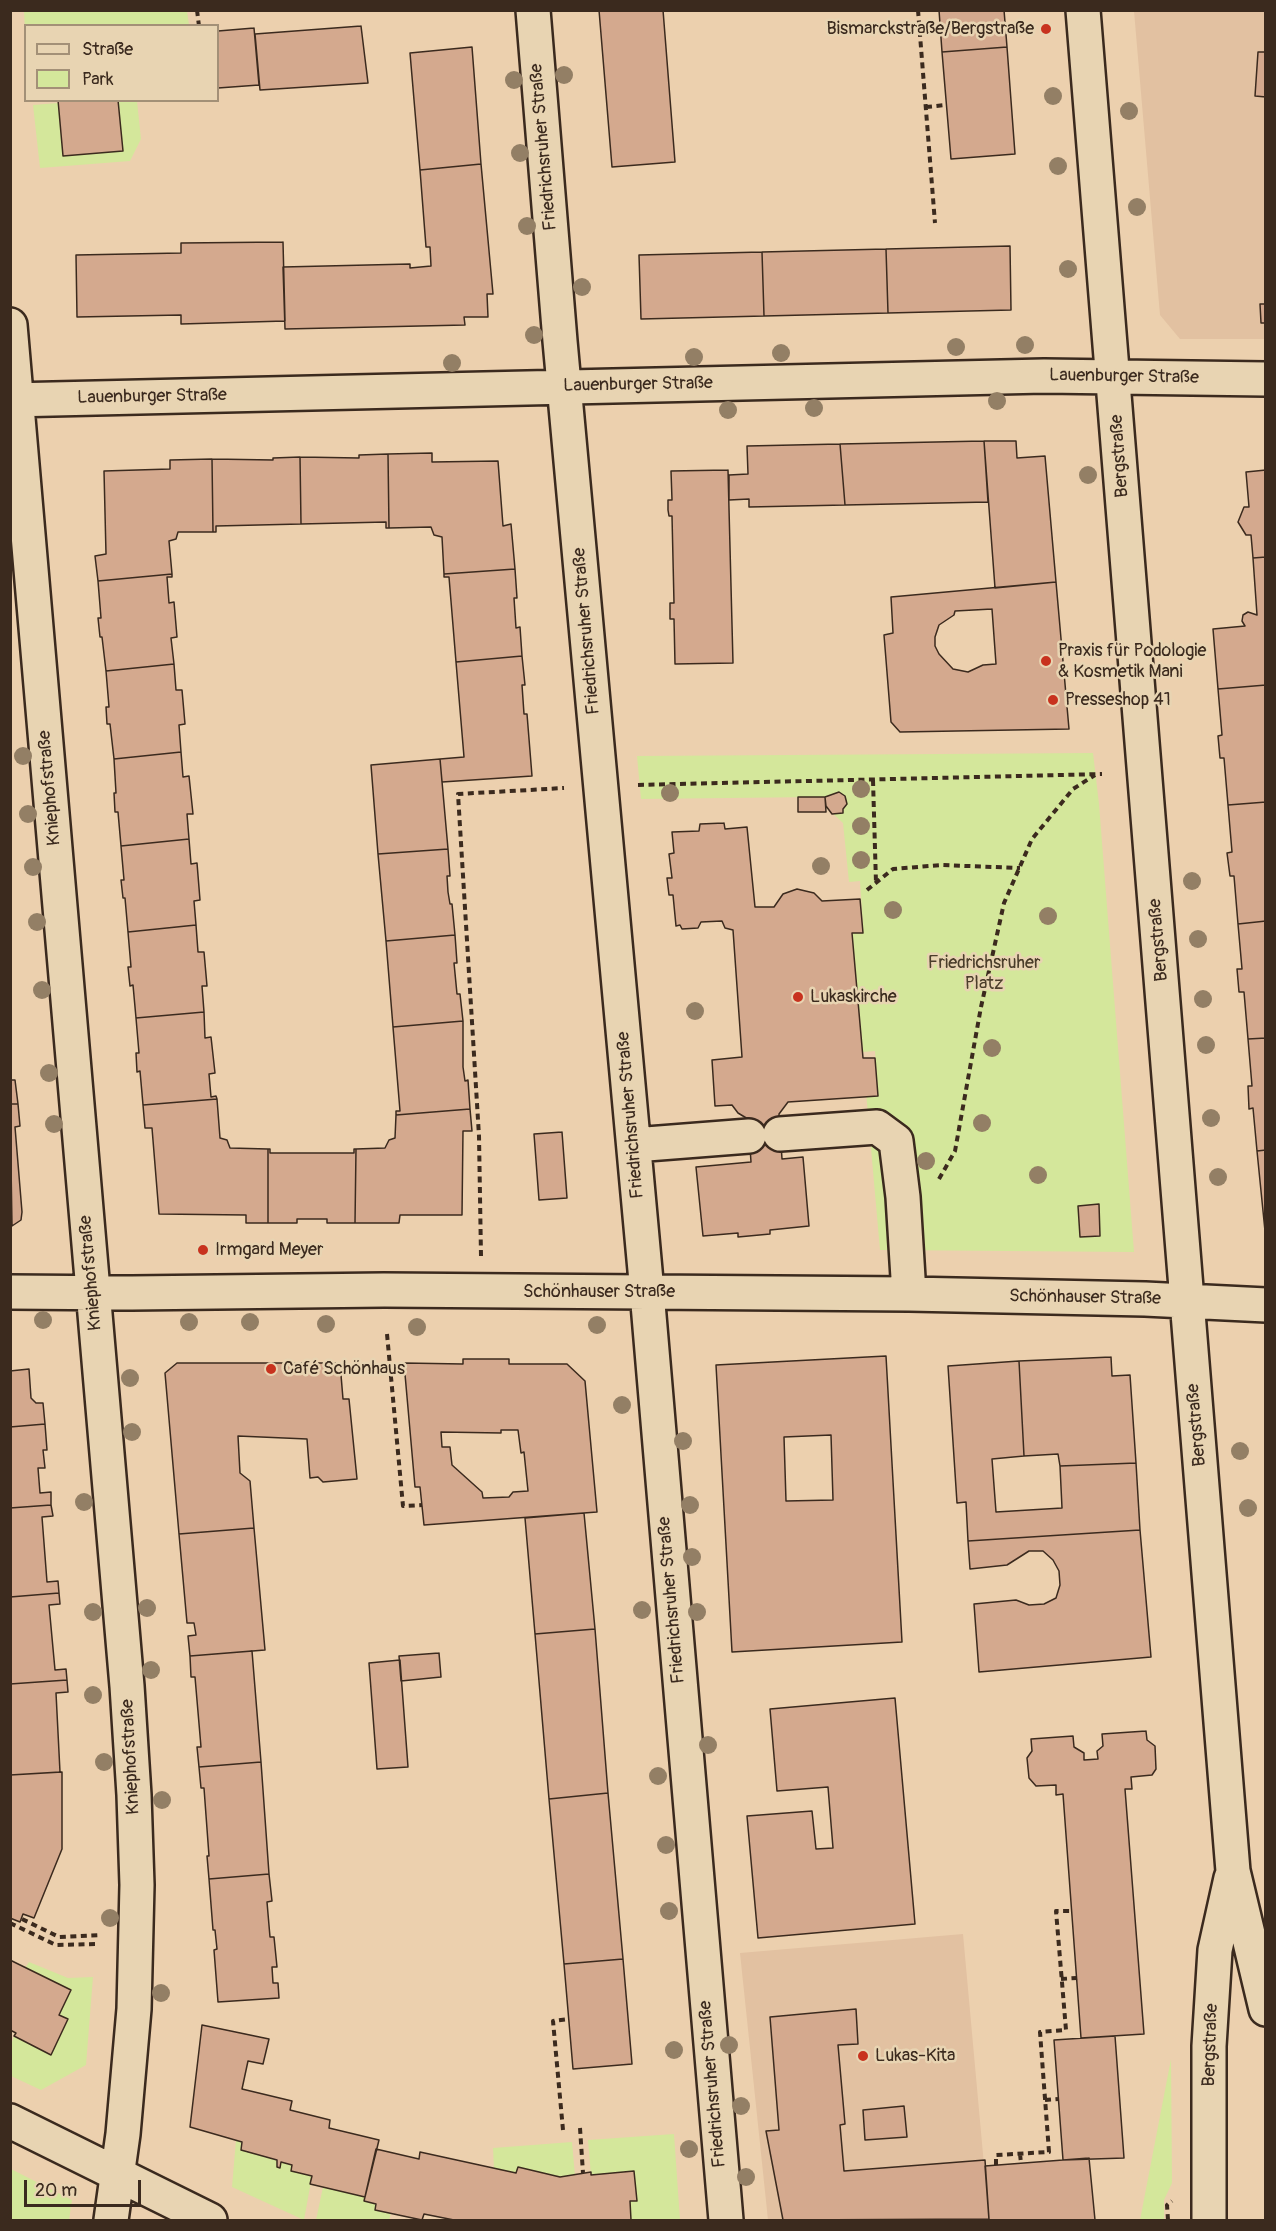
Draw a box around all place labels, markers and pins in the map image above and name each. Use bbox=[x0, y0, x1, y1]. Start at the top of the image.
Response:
place label: Bismarckstraße/Bergstraße bbox=[827, 18, 1034, 40]
marker: Bismarckstraße/Bergstraße bbox=[1039, 22, 1053, 36]
place label: Praxis für Podologie & Kosmetik Mani bbox=[1058, 640, 1206, 682]
marker: Praxis für Podologie & Kosmetik Mani bbox=[1039, 654, 1053, 668]
place label: Presseshop 41 bbox=[1065, 689, 1171, 711]
marker: Presseshop 41 bbox=[1046, 693, 1060, 707]
place label: Lukaskirche bbox=[810, 986, 897, 1008]
marker: Lukaskirche bbox=[791, 990, 805, 1004]
place label: Irmgard Meyer bbox=[215, 1239, 323, 1261]
marker: Irmgard Meyer bbox=[196, 1243, 210, 1257]
place label: Café Schönhaus bbox=[283, 1358, 405, 1380]
marker: Café Schönhaus bbox=[264, 1362, 278, 1376]
place label: Lukas-Kita bbox=[875, 2045, 955, 2067]
marker: Lukas-Kita bbox=[856, 2049, 870, 2063]

